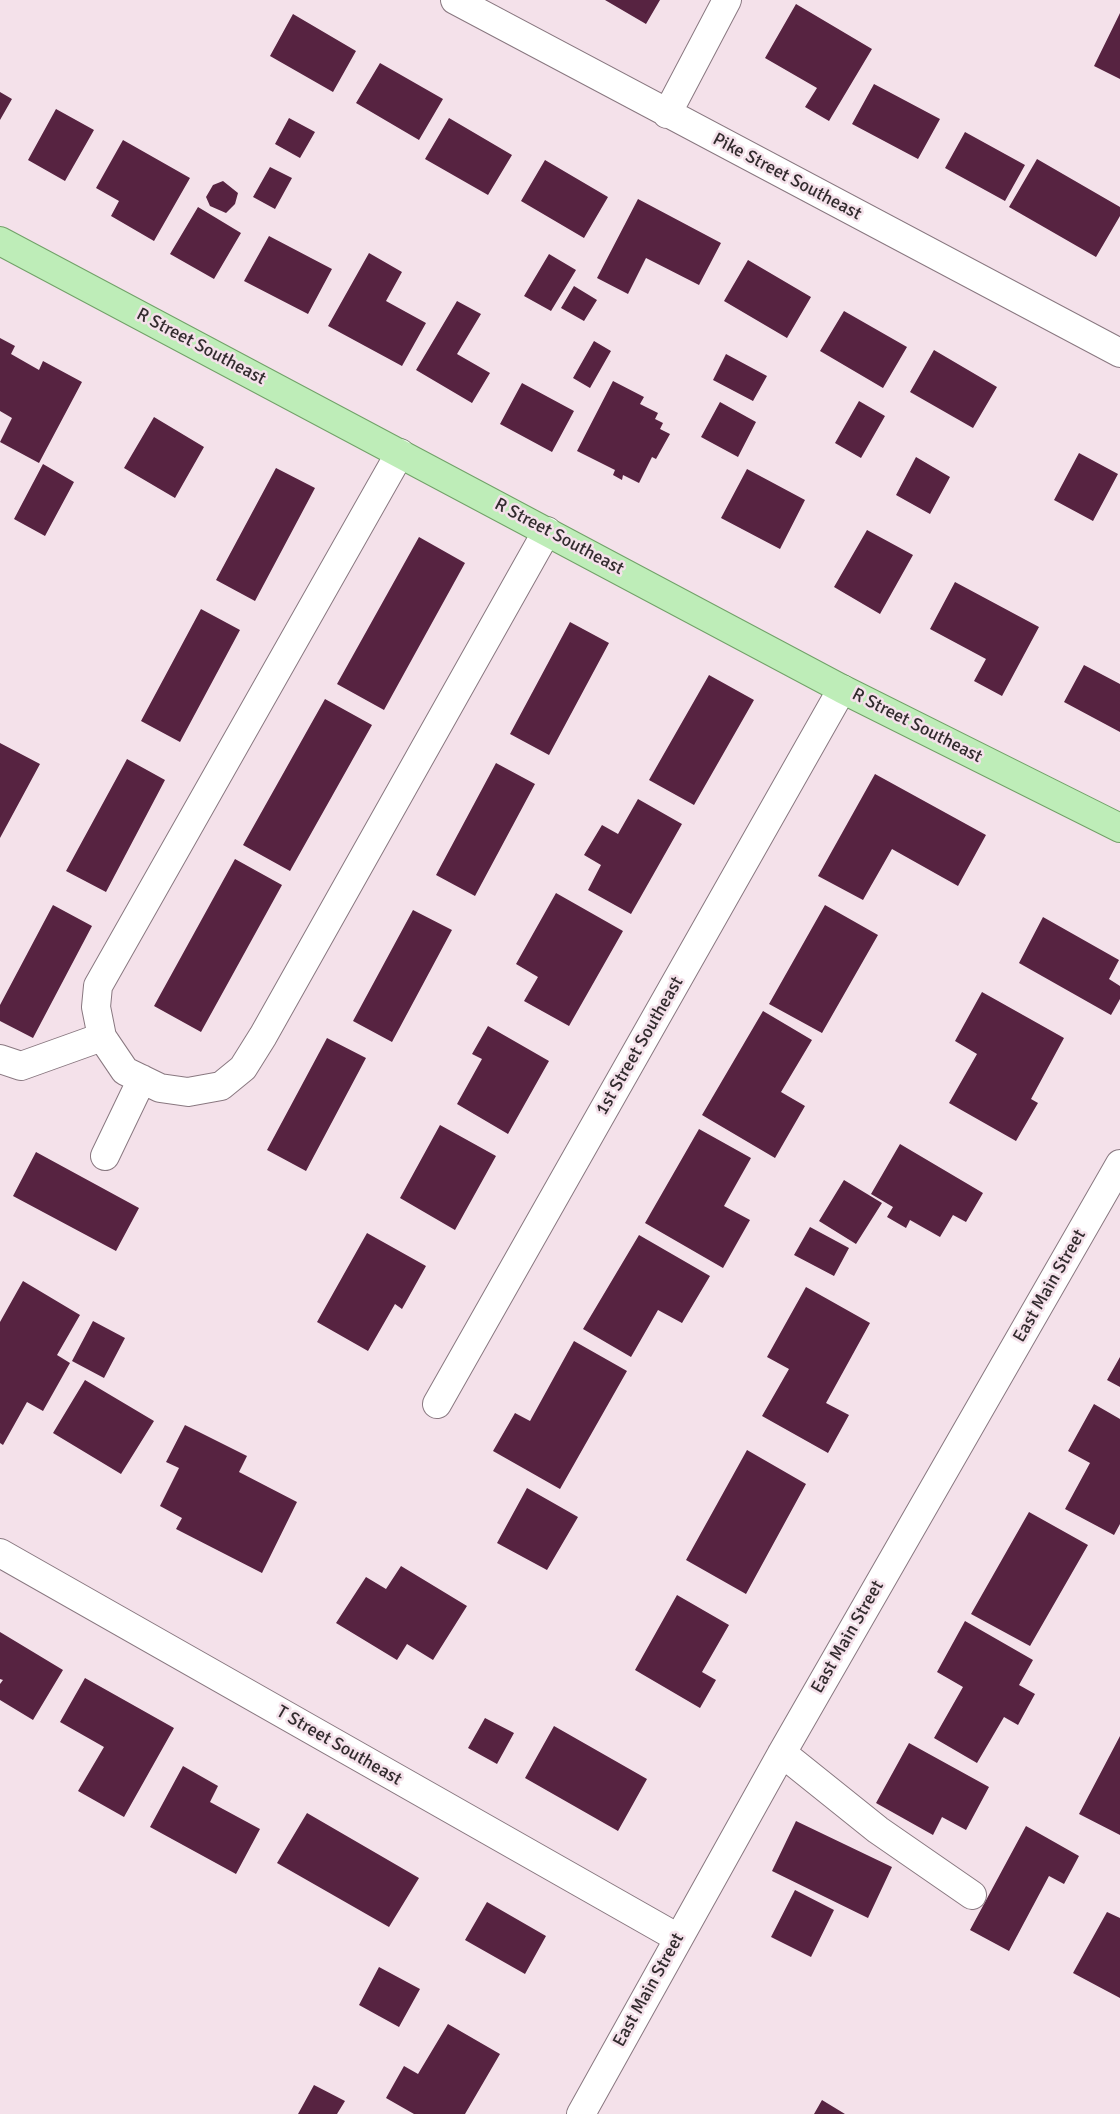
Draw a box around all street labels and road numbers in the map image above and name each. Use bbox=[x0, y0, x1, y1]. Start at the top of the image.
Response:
street label: Pike Street Southeast bbox=[709, 129, 865, 225]
street label: R Street Southeast bbox=[133, 304, 269, 390]
street label: R Street Southeast bbox=[491, 494, 627, 580]
street label: R Street Southeast bbox=[848, 684, 986, 768]
street label: 1st Street Southeast bbox=[592, 973, 688, 1119]
street label: East Main Street bbox=[1009, 1226, 1091, 1346]
street label: East Main Street bbox=[807, 1577, 889, 1697]
street label: T Street Southeast bbox=[272, 1701, 406, 1791]
street label: East Main Street bbox=[609, 1929, 689, 2051]

